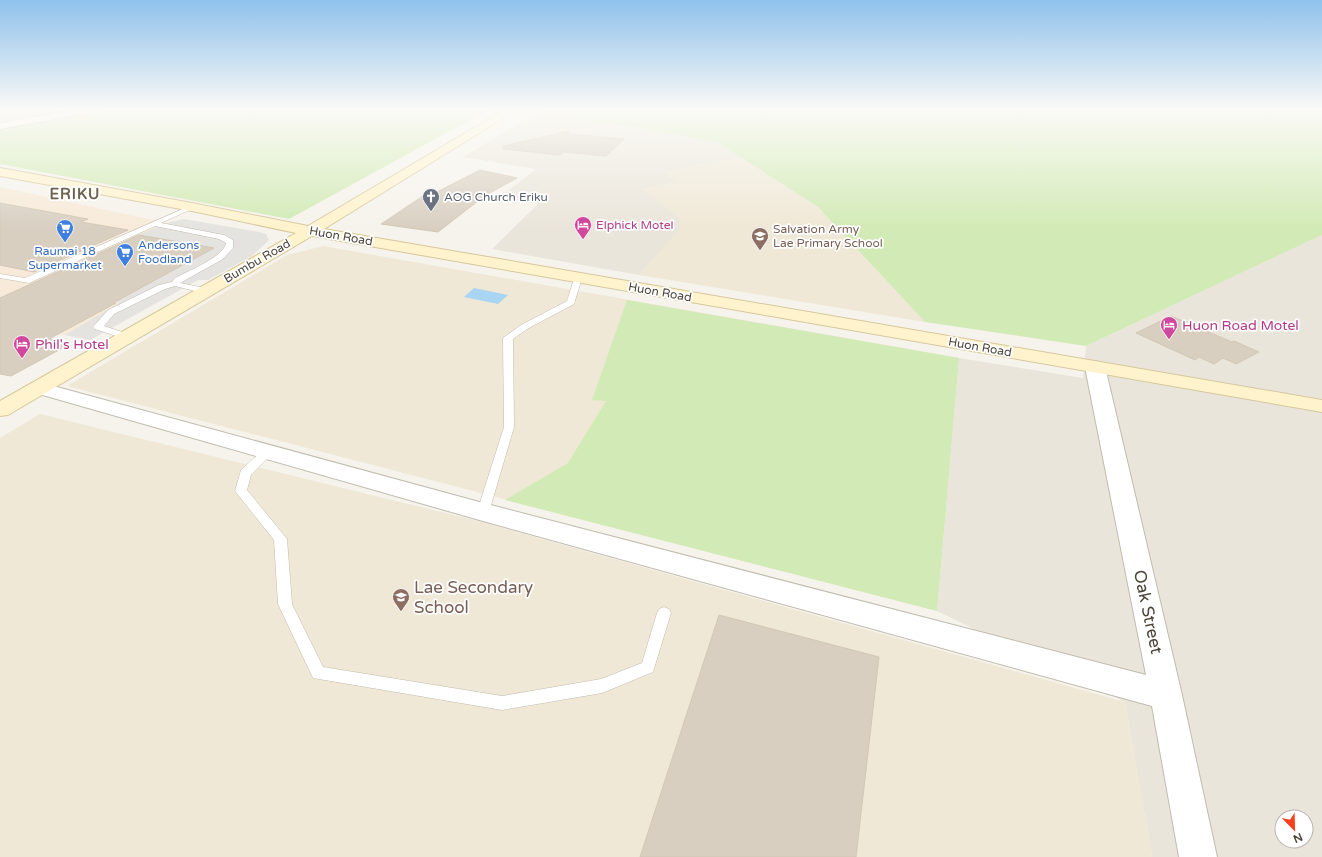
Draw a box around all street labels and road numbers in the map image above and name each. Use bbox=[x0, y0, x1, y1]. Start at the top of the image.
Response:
street label: Huon Road bbox=[308, 224, 374, 248]
street label: Bumbu Road bbox=[221, 236, 293, 286]
street label: Huon Road bbox=[627, 280, 693, 304]
street label: Huon Road bbox=[947, 335, 1013, 359]
street label: Oak Street bbox=[1129, 568, 1167, 656]

